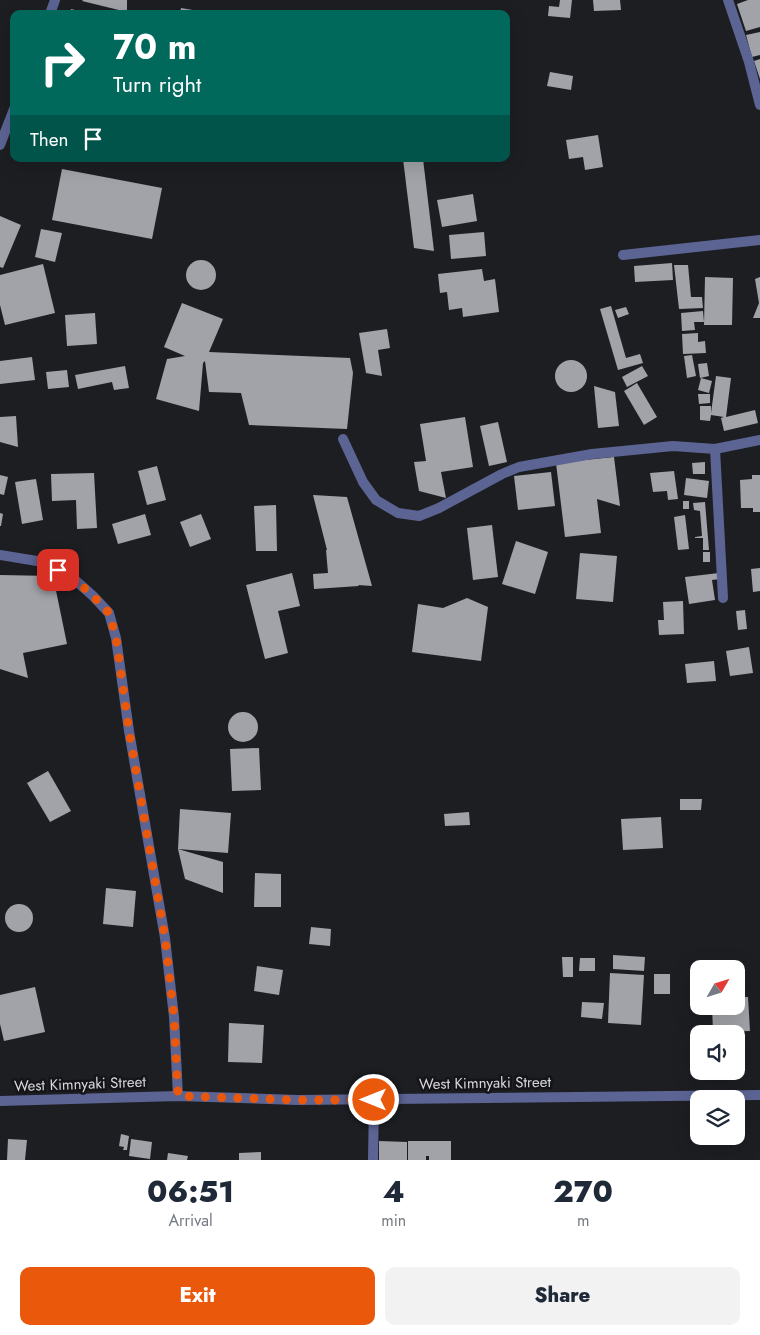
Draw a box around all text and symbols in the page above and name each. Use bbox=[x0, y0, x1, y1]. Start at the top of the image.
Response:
text: 70 m bbox=[113, 22, 196, 72]
icon: right bbox=[30, 30, 95, 95]
text: Turn right bbox=[113, 68, 201, 100]
icon: arrive bbox=[79, 125, 107, 153]
text: Then bbox=[30, 126, 69, 153]
pin bbox=[37, 549, 79, 591]
icon: arrive bbox=[44, 556, 72, 584]
north arrow bbox=[690, 960, 745, 1015]
map controls bbox=[690, 960, 745, 1145]
button: sound bbox=[690, 1025, 745, 1080]
street label: West Kimnyaki Street bbox=[14, 1071, 147, 1097]
street label: West Kimnyaki Street bbox=[419, 1071, 552, 1095]
position arrow bbox=[347, 1073, 399, 1125]
button: layers bbox=[690, 1090, 745, 1145]
text: 06:51 bbox=[147, 1170, 234, 1213]
text: 4 bbox=[383, 1170, 405, 1213]
text: 270 bbox=[553, 1170, 613, 1213]
text: Arrival bbox=[169, 1209, 213, 1232]
text: min bbox=[381, 1209, 406, 1232]
text: m bbox=[577, 1209, 589, 1232]
button: Exit bbox=[20, 1267, 375, 1325]
button: Share bbox=[385, 1267, 740, 1325]

